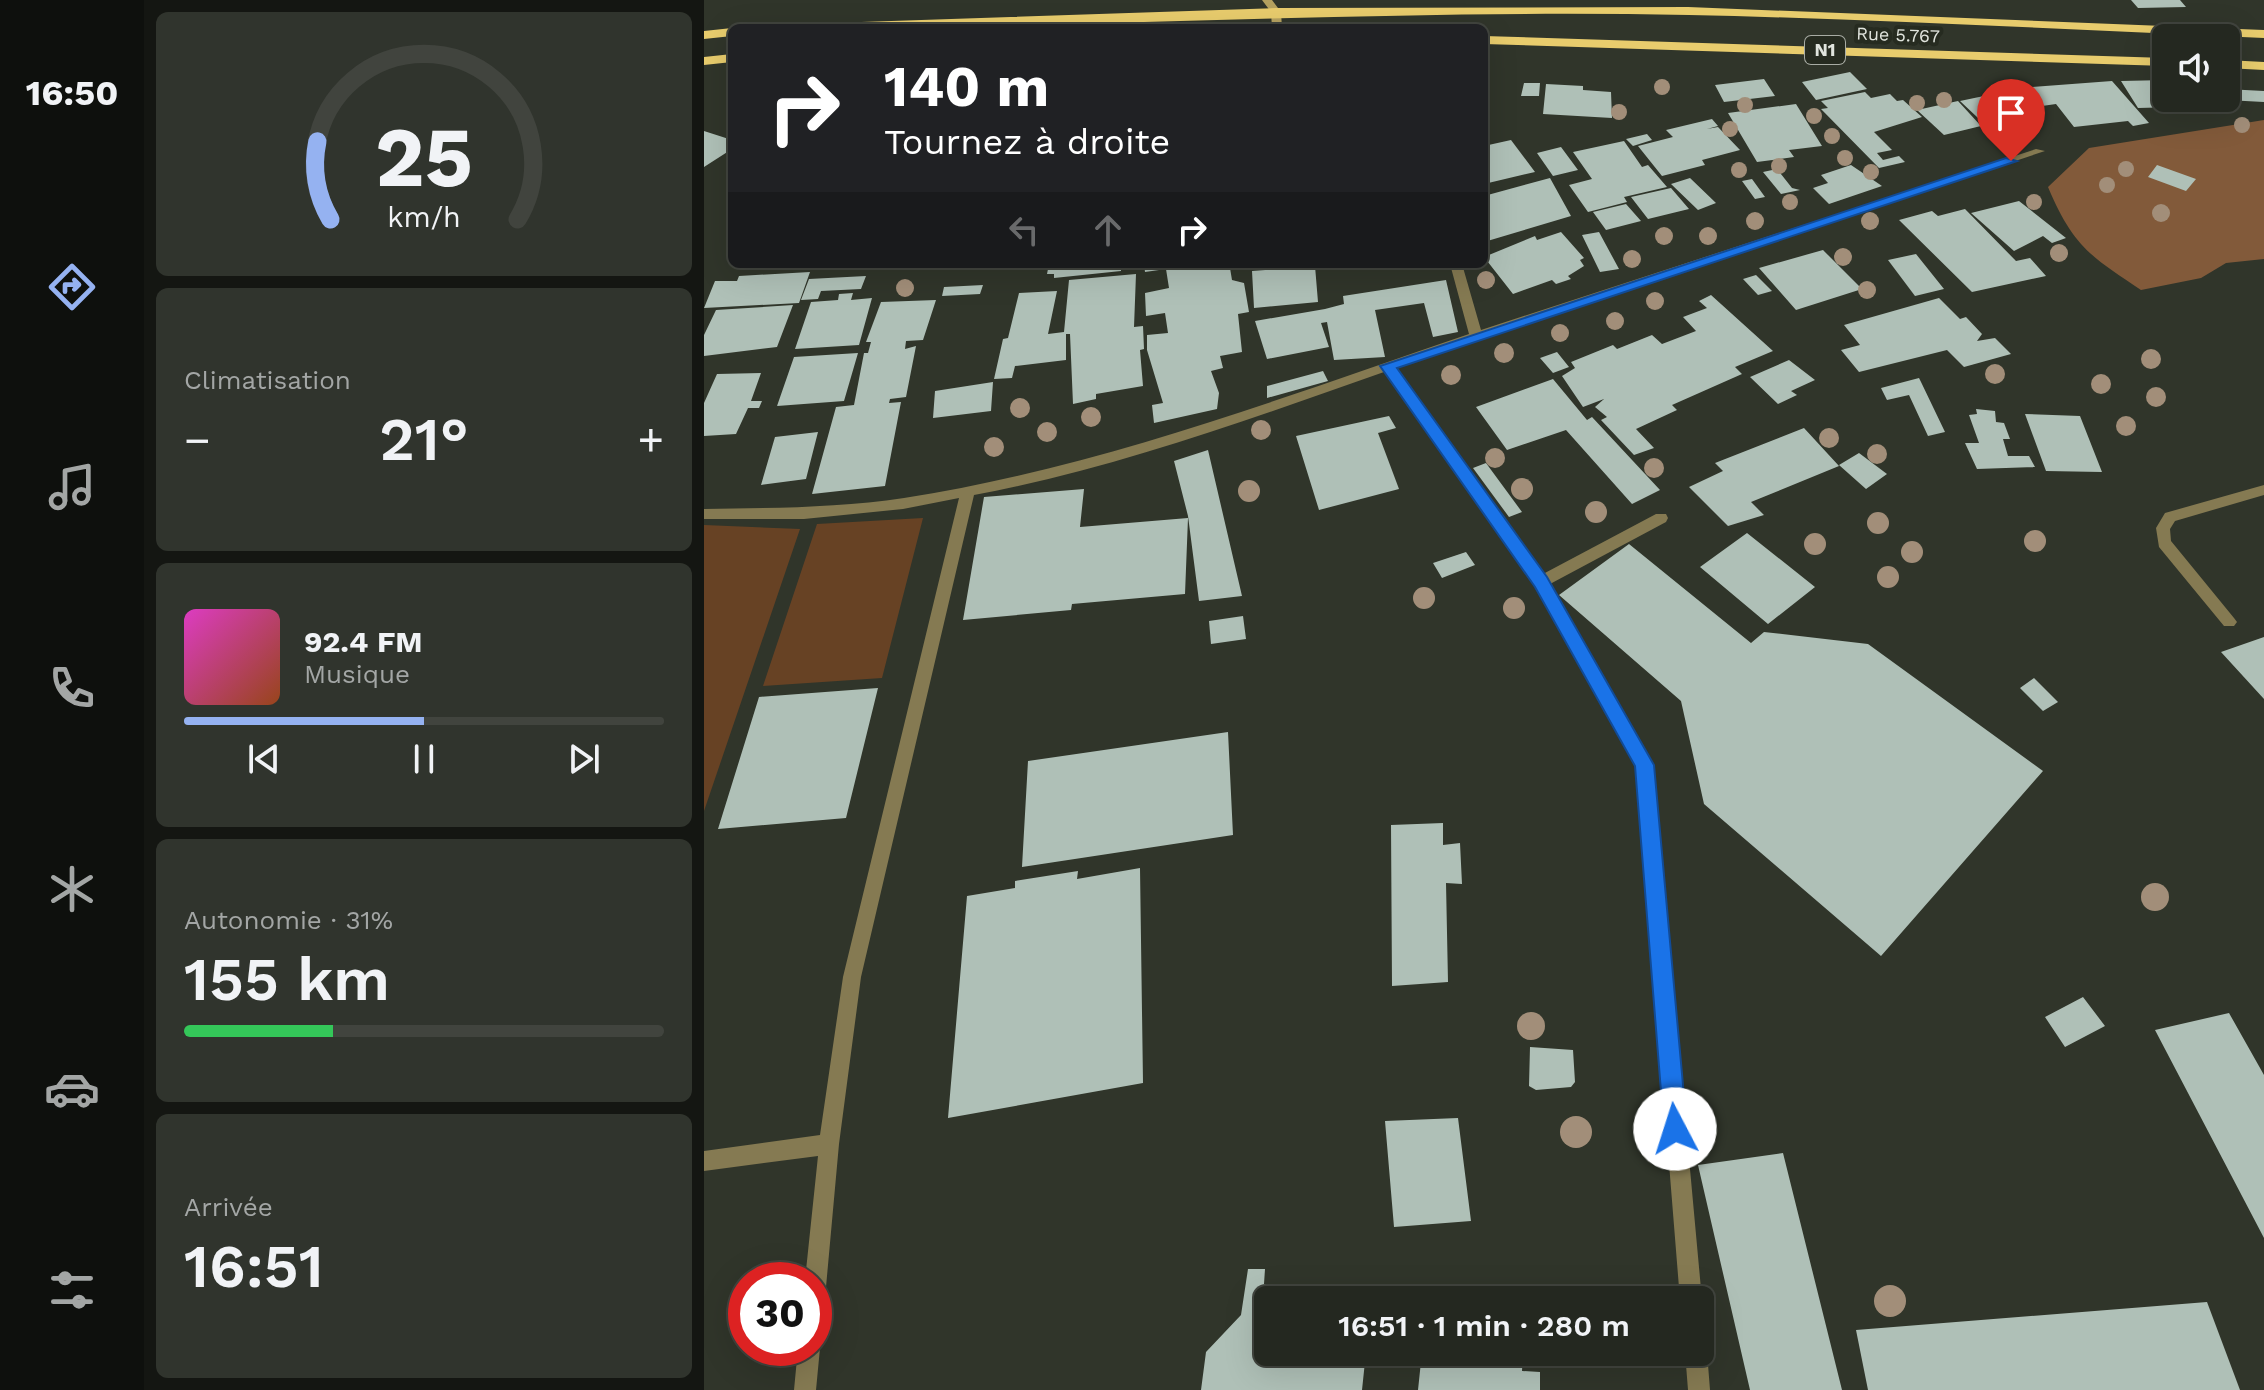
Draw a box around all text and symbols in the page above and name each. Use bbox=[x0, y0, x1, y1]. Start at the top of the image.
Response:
street label: Rue 5.767 bbox=[1856, 23, 1940, 46]
map controls bbox=[2152, 24, 2240, 112]
button: sound bbox=[2152, 24, 2240, 112]
road number: N1 bbox=[1805, 36, 1845, 64]
text: 140 m bbox=[884, 54, 1049, 120]
icon: right bbox=[752, 56, 856, 160]
text: 16:50 bbox=[26, 72, 118, 114]
pin bbox=[1977, 79, 2045, 161]
icon: arrive bbox=[1989, 91, 2033, 135]
text: 25 bbox=[375, 108, 473, 205]
text: Tournez à droite bbox=[884, 121, 1170, 163]
text: km/h bbox=[387, 200, 461, 234]
icon: left bbox=[1002, 208, 1046, 252]
icon: ahead bbox=[1086, 208, 1130, 252]
icon: right bbox=[1170, 208, 1214, 252]
icon: directions bbox=[44, 259, 100, 315]
text: Climatisation bbox=[184, 365, 351, 395]
text: 21° bbox=[379, 404, 469, 475]
text: − bbox=[184, 414, 211, 466]
text: + bbox=[637, 414, 664, 466]
icon: music bbox=[44, 459, 100, 515]
text: 92.4 FM bbox=[304, 624, 423, 659]
text: Musique bbox=[304, 659, 410, 689]
icon: phone bbox=[44, 660, 100, 716]
icon: previous bbox=[242, 737, 286, 781]
icon: pause bbox=[402, 737, 446, 781]
icon: next bbox=[562, 737, 606, 781]
icon: climate bbox=[44, 861, 100, 917]
text: Autonomie · 31% bbox=[184, 905, 393, 935]
text: 155 km bbox=[184, 944, 390, 1015]
icon: car bbox=[44, 1061, 100, 1117]
position arrow bbox=[1633, 1087, 1717, 1171]
text: Arrivée bbox=[184, 1192, 273, 1222]
text: 16:51 bbox=[184, 1231, 324, 1302]
icon: filters bbox=[44, 1262, 100, 1318]
speed limit sign: 30 bbox=[728, 1262, 832, 1366]
text: 16:51 · 1 min · 280 m bbox=[1338, 1308, 1630, 1343]

